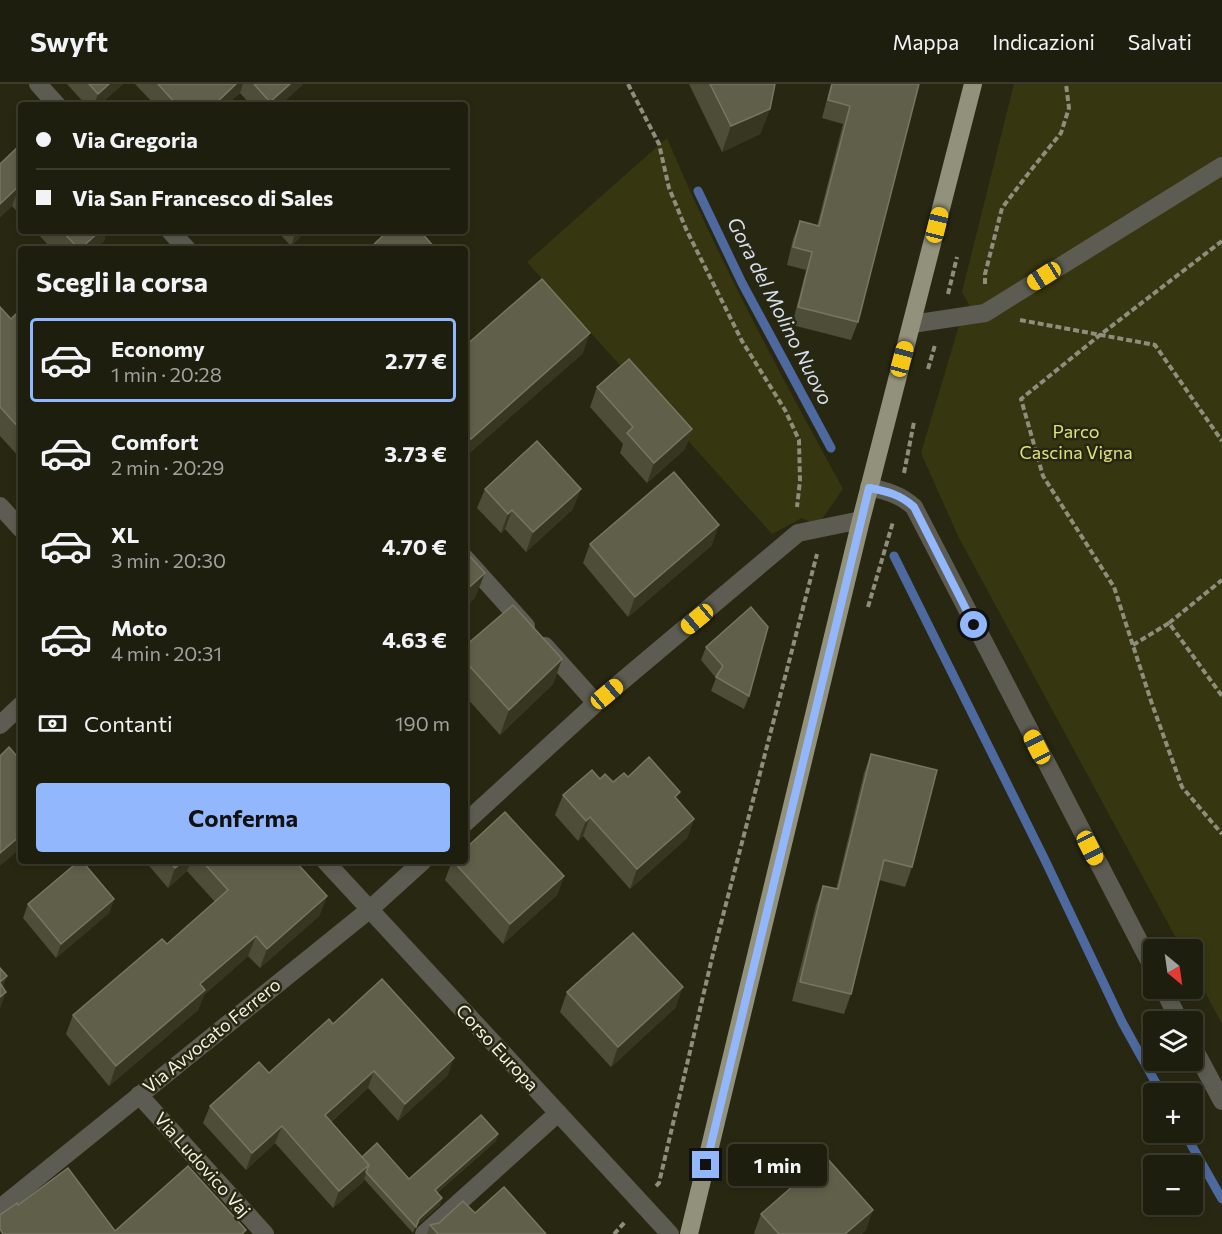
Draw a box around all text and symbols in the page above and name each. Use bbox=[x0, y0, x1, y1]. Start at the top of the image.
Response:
text: Swyft bbox=[30, 24, 108, 58]
text: Mappa bbox=[892, 29, 959, 54]
text: Indicazioni bbox=[992, 29, 1095, 54]
text: Salvati bbox=[1128, 29, 1192, 54]
text: Via Gregoria bbox=[72, 126, 198, 153]
text: Via San Francesco di Sales bbox=[72, 184, 333, 211]
car bbox=[924, 205, 950, 245]
water label: Gora del Molino Nuovo bbox=[723, 213, 839, 409]
car bbox=[1024, 259, 1064, 293]
text: Scegli la corsa bbox=[36, 265, 208, 298]
icon: car bbox=[39, 333, 93, 387]
text: Economy bbox=[111, 335, 205, 362]
car bbox=[889, 339, 915, 379]
text: 2.77 € bbox=[385, 347, 447, 374]
text: 1 min · 20:28 bbox=[111, 362, 222, 386]
park label: Parco Cascina Vigna bbox=[1019, 420, 1133, 463]
icon: car bbox=[39, 426, 93, 480]
text: Comfort bbox=[111, 428, 199, 455]
text: 3.73 € bbox=[384, 440, 447, 467]
text: 2 min · 20:29 bbox=[111, 455, 224, 479]
icon: car bbox=[39, 519, 93, 573]
text: XL bbox=[111, 521, 139, 548]
text: 4.70 € bbox=[382, 533, 447, 560]
text: 3 min · 20:30 bbox=[111, 548, 226, 572]
car bbox=[677, 601, 717, 637]
route start bbox=[960, 611, 987, 638]
icon: car bbox=[39, 612, 93, 666]
text: Moto bbox=[111, 614, 167, 641]
text: 4.63 € bbox=[382, 626, 447, 653]
text: 4 min · 20:31 bbox=[111, 641, 222, 665]
car bbox=[587, 676, 627, 712]
icon: cash bbox=[36, 707, 69, 740]
text: Contanti bbox=[84, 710, 173, 737]
text: 190 m bbox=[395, 711, 450, 735]
car bbox=[1021, 727, 1053, 767]
button: Conferma bbox=[36, 783, 450, 852]
car bbox=[1074, 828, 1106, 868]
north arrow bbox=[1143, 939, 1203, 999]
map controls bbox=[1143, 939, 1203, 1215]
street label: Via Avvocato Ferrero bbox=[138, 973, 285, 1098]
street label: Corso Europa bbox=[452, 999, 544, 1095]
button: layers bbox=[1143, 1011, 1203, 1071]
button: + bbox=[1143, 1083, 1203, 1143]
street label: Via Ludovico Vaj bbox=[150, 1107, 256, 1221]
callout: 1 min bbox=[727, 1144, 826, 1186]
route end bbox=[692, 1151, 719, 1178]
text: 1 min bbox=[754, 1153, 801, 1177]
button: − bbox=[1143, 1155, 1203, 1215]

